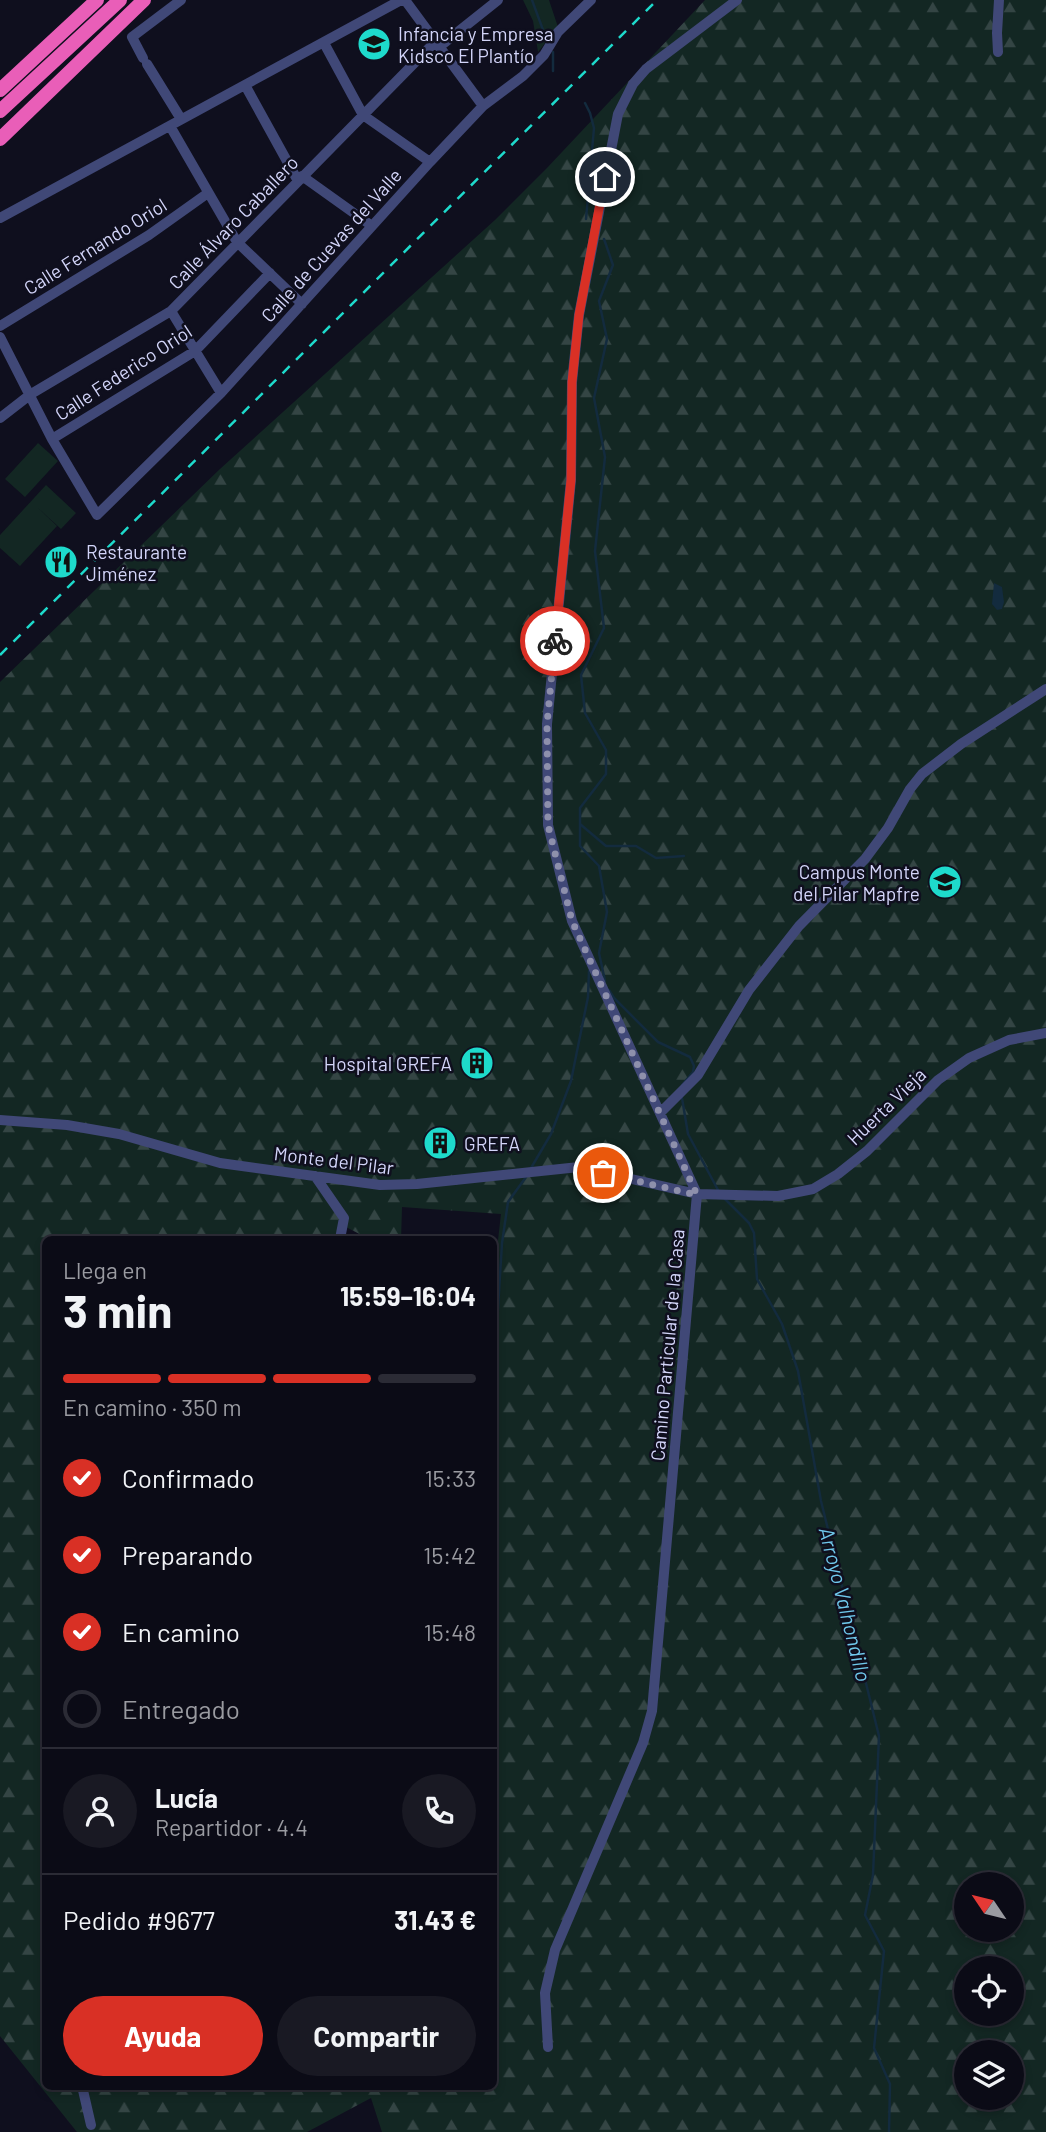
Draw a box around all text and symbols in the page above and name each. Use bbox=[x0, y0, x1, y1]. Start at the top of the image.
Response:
place label: Infancia y Empresa Kidsco El Plantío bbox=[398, 22, 554, 67]
school or university icon: Infancia y Empresa Kidsco El Plantío bbox=[355, 25, 393, 63]
pin bbox=[575, 147, 635, 207]
street label: Calle Álvaro Caballero bbox=[163, 151, 303, 293]
icon: home bbox=[586, 158, 624, 196]
street label: Calle de Cuevas del Valle bbox=[256, 163, 406, 327]
street label: Calle Fernando Oriol bbox=[19, 193, 171, 299]
street label: Calle Federico Oriol bbox=[50, 319, 196, 425]
place label: Restaurante Jiménez bbox=[86, 540, 187, 585]
restaurant icon: Restaurante Jiménez bbox=[42, 543, 80, 581]
courier bbox=[520, 606, 590, 676]
icon: bike bbox=[536, 622, 574, 660]
place label: Campus Monte del Pilar Mapfre bbox=[793, 860, 920, 905]
school or university icon: Campus Monte del Pilar Mapfre bbox=[926, 863, 964, 901]
building icon: Hospital GREFA bbox=[458, 1044, 496, 1082]
place label: Hospital GREFA bbox=[324, 1052, 452, 1075]
street label: Huerta Vieja bbox=[842, 1063, 930, 1149]
building icon: GREFA bbox=[421, 1124, 459, 1162]
place label: GREFA bbox=[464, 1132, 520, 1155]
street label: Monte del Pilar bbox=[273, 1141, 395, 1179]
pin bbox=[573, 1143, 633, 1203]
icon: bag bbox=[584, 1154, 622, 1192]
street label: Camino Particular de la Casa bbox=[645, 1228, 689, 1462]
text: Llega en bbox=[63, 1256, 147, 1284]
text: 15:59–16:04 bbox=[340, 1280, 476, 1311]
text: 3 min bbox=[63, 1282, 172, 1337]
text: En camino · 350 m bbox=[63, 1393, 242, 1421]
icon: check bbox=[63, 1459, 101, 1497]
text: Confirmado bbox=[122, 1462, 254, 1493]
text: 15:33 bbox=[425, 1464, 476, 1492]
water label: Arroyo Valhondillo bbox=[815, 1524, 877, 1684]
icon: check bbox=[63, 1536, 101, 1574]
text: Preparando bbox=[122, 1539, 253, 1570]
text: 15:42 bbox=[423, 1541, 476, 1569]
icon: check bbox=[63, 1613, 101, 1651]
text: En camino bbox=[122, 1616, 240, 1647]
text: 15:48 bbox=[424, 1618, 476, 1646]
text: Entregado bbox=[122, 1693, 240, 1724]
button: person bbox=[63, 1774, 137, 1848]
button: phone bbox=[402, 1774, 476, 1848]
text: Lucía bbox=[155, 1782, 218, 1813]
text: Repartidor · 4.4 bbox=[155, 1813, 308, 1841]
north arrow bbox=[954, 1872, 1024, 1942]
map controls bbox=[954, 1872, 1024, 2110]
text: Pedido #9677 bbox=[63, 1904, 215, 1935]
text: 31.43 € bbox=[394, 1904, 476, 1935]
button: locate bbox=[954, 1956, 1024, 2026]
button: Ayuda bbox=[63, 1996, 263, 2076]
button: Compartir bbox=[277, 1996, 476, 2076]
button: layers bbox=[954, 2040, 1024, 2110]

